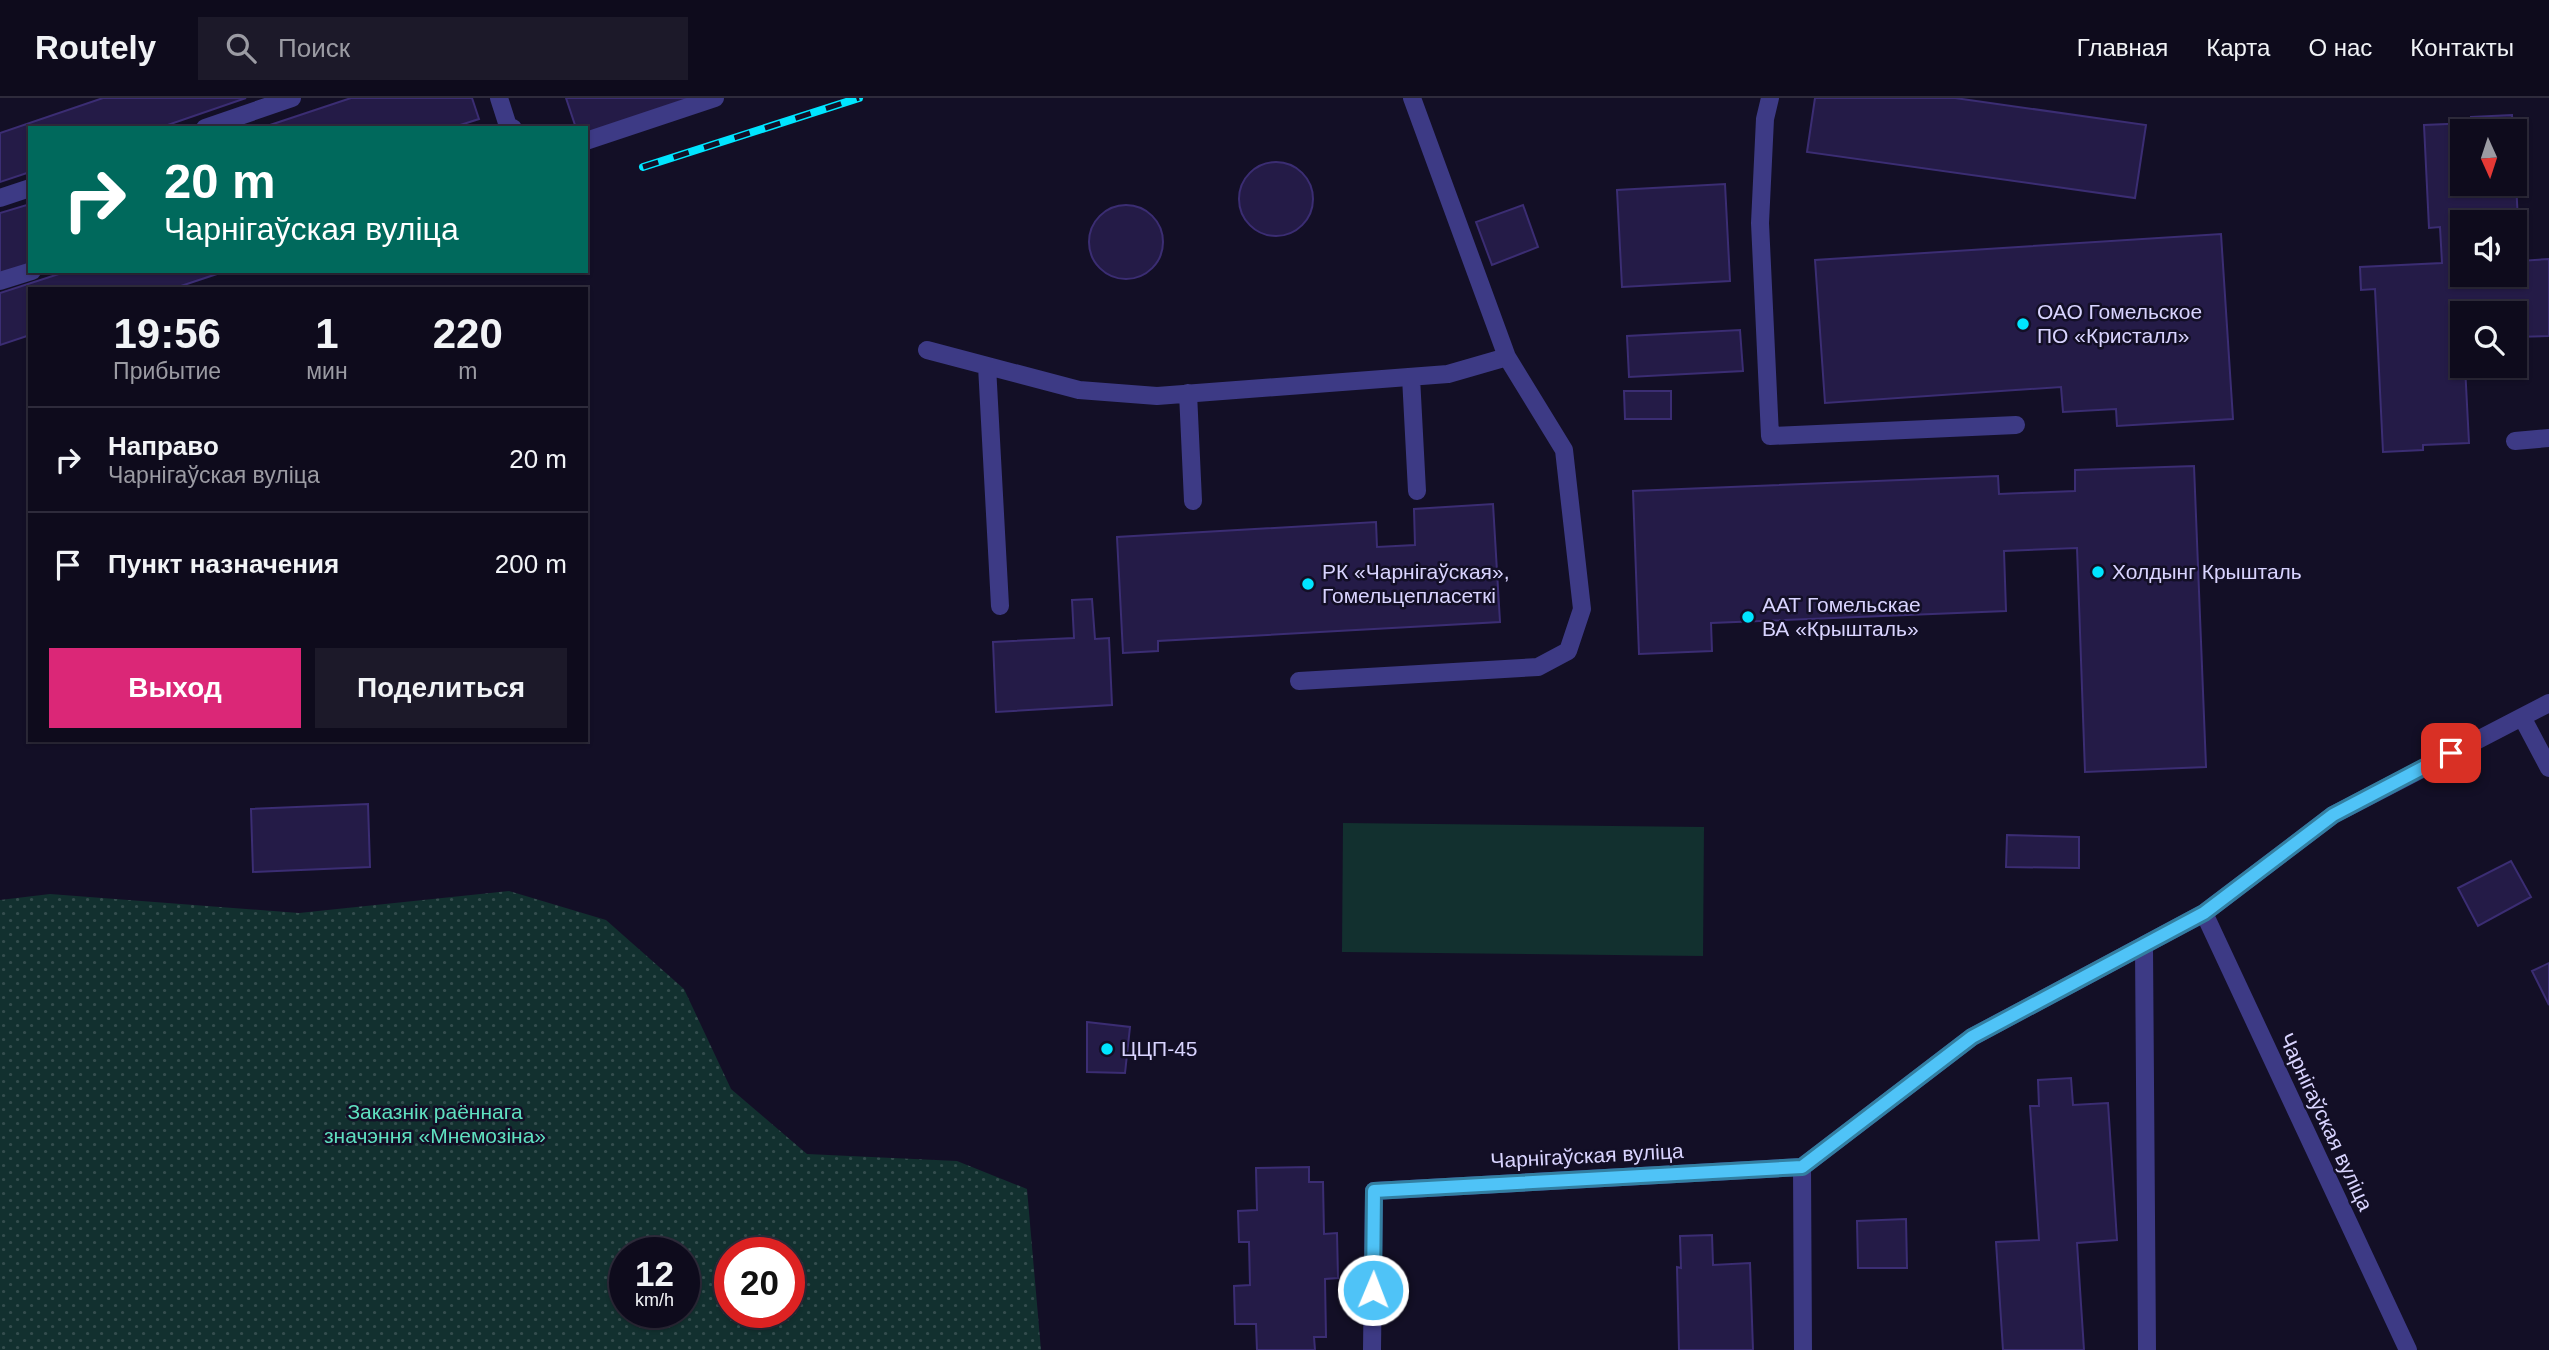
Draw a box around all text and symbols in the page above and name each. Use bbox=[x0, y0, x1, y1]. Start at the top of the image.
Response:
search box bbox=[198, 17, 688, 80]
text: Routely bbox=[35, 29, 156, 66]
icon: search bbox=[222, 29, 260, 67]
text: Поиск bbox=[278, 33, 350, 63]
text: Главная bbox=[2077, 34, 2168, 61]
text: Карта bbox=[2206, 34, 2270, 61]
text: О нас bbox=[2308, 34, 2372, 61]
text: Контакты bbox=[2410, 34, 2514, 61]
north arrow bbox=[2450, 119, 2527, 196]
map controls bbox=[2450, 119, 2527, 378]
icon: right bbox=[49, 154, 140, 245]
text: 20 m bbox=[164, 154, 276, 208]
button: sound bbox=[2450, 210, 2527, 287]
text: Чарнігаўская вуліца bbox=[164, 211, 459, 247]
place label: ОАО Гомельское ПО «Кристалл» bbox=[2037, 300, 2202, 347]
button: search bbox=[2450, 301, 2527, 378]
text: 19:56 bbox=[113, 310, 221, 357]
text: 1 bbox=[315, 310, 339, 357]
text: 220 bbox=[433, 310, 503, 357]
marker: ОАО Гомельское ПО «Кристалл» bbox=[2015, 316, 2031, 332]
text: Прибытие bbox=[113, 358, 221, 384]
text: мин bbox=[306, 358, 348, 384]
text: m bbox=[458, 358, 477, 384]
text: Направо bbox=[108, 431, 219, 461]
icon: right bbox=[49, 441, 87, 479]
text: 20 m bbox=[509, 444, 567, 474]
text: Чарнігаўская вуліца bbox=[108, 462, 320, 488]
icon: arrive bbox=[49, 546, 87, 584]
text: Пункт назначения bbox=[108, 549, 339, 579]
text: 200 m bbox=[495, 549, 567, 579]
place label: РК «Чарнігаўская», Гомельцепласеткі bbox=[1322, 560, 1509, 607]
place label: Холдынг Крышталь bbox=[2112, 560, 2302, 583]
marker: Холдынг Крышталь bbox=[2090, 564, 2106, 580]
marker: РК «Чарнігаўская», Гомельцепласеткі bbox=[1300, 576, 1316, 592]
place label: ААТ Гомельскае ВА «Крышталь» bbox=[1762, 593, 1921, 640]
marker: ААТ Гомельскае ВА «Крышталь» bbox=[1740, 609, 1756, 625]
button: Выход bbox=[49, 648, 301, 728]
button: Поделиться bbox=[315, 648, 567, 728]
pin bbox=[2421, 723, 2481, 783]
icon: arrive bbox=[2432, 734, 2470, 772]
street label: Чарнігаўская вуліца bbox=[2275, 1029, 2378, 1215]
place label: ЦЦП-45 bbox=[1121, 1037, 1198, 1060]
marker: ЦЦП-45 bbox=[1099, 1041, 1115, 1057]
park label: Заказнік раённага значэння «Мнемозіна» bbox=[324, 1100, 546, 1147]
street label: Чарнігаўская вуліца bbox=[1490, 1139, 1684, 1172]
speed limit sign: 20 bbox=[714, 1237, 805, 1328]
position arrow bbox=[1336, 1253, 1410, 1327]
text: 12 bbox=[635, 1254, 674, 1293]
text: km/h bbox=[635, 1290, 674, 1310]

